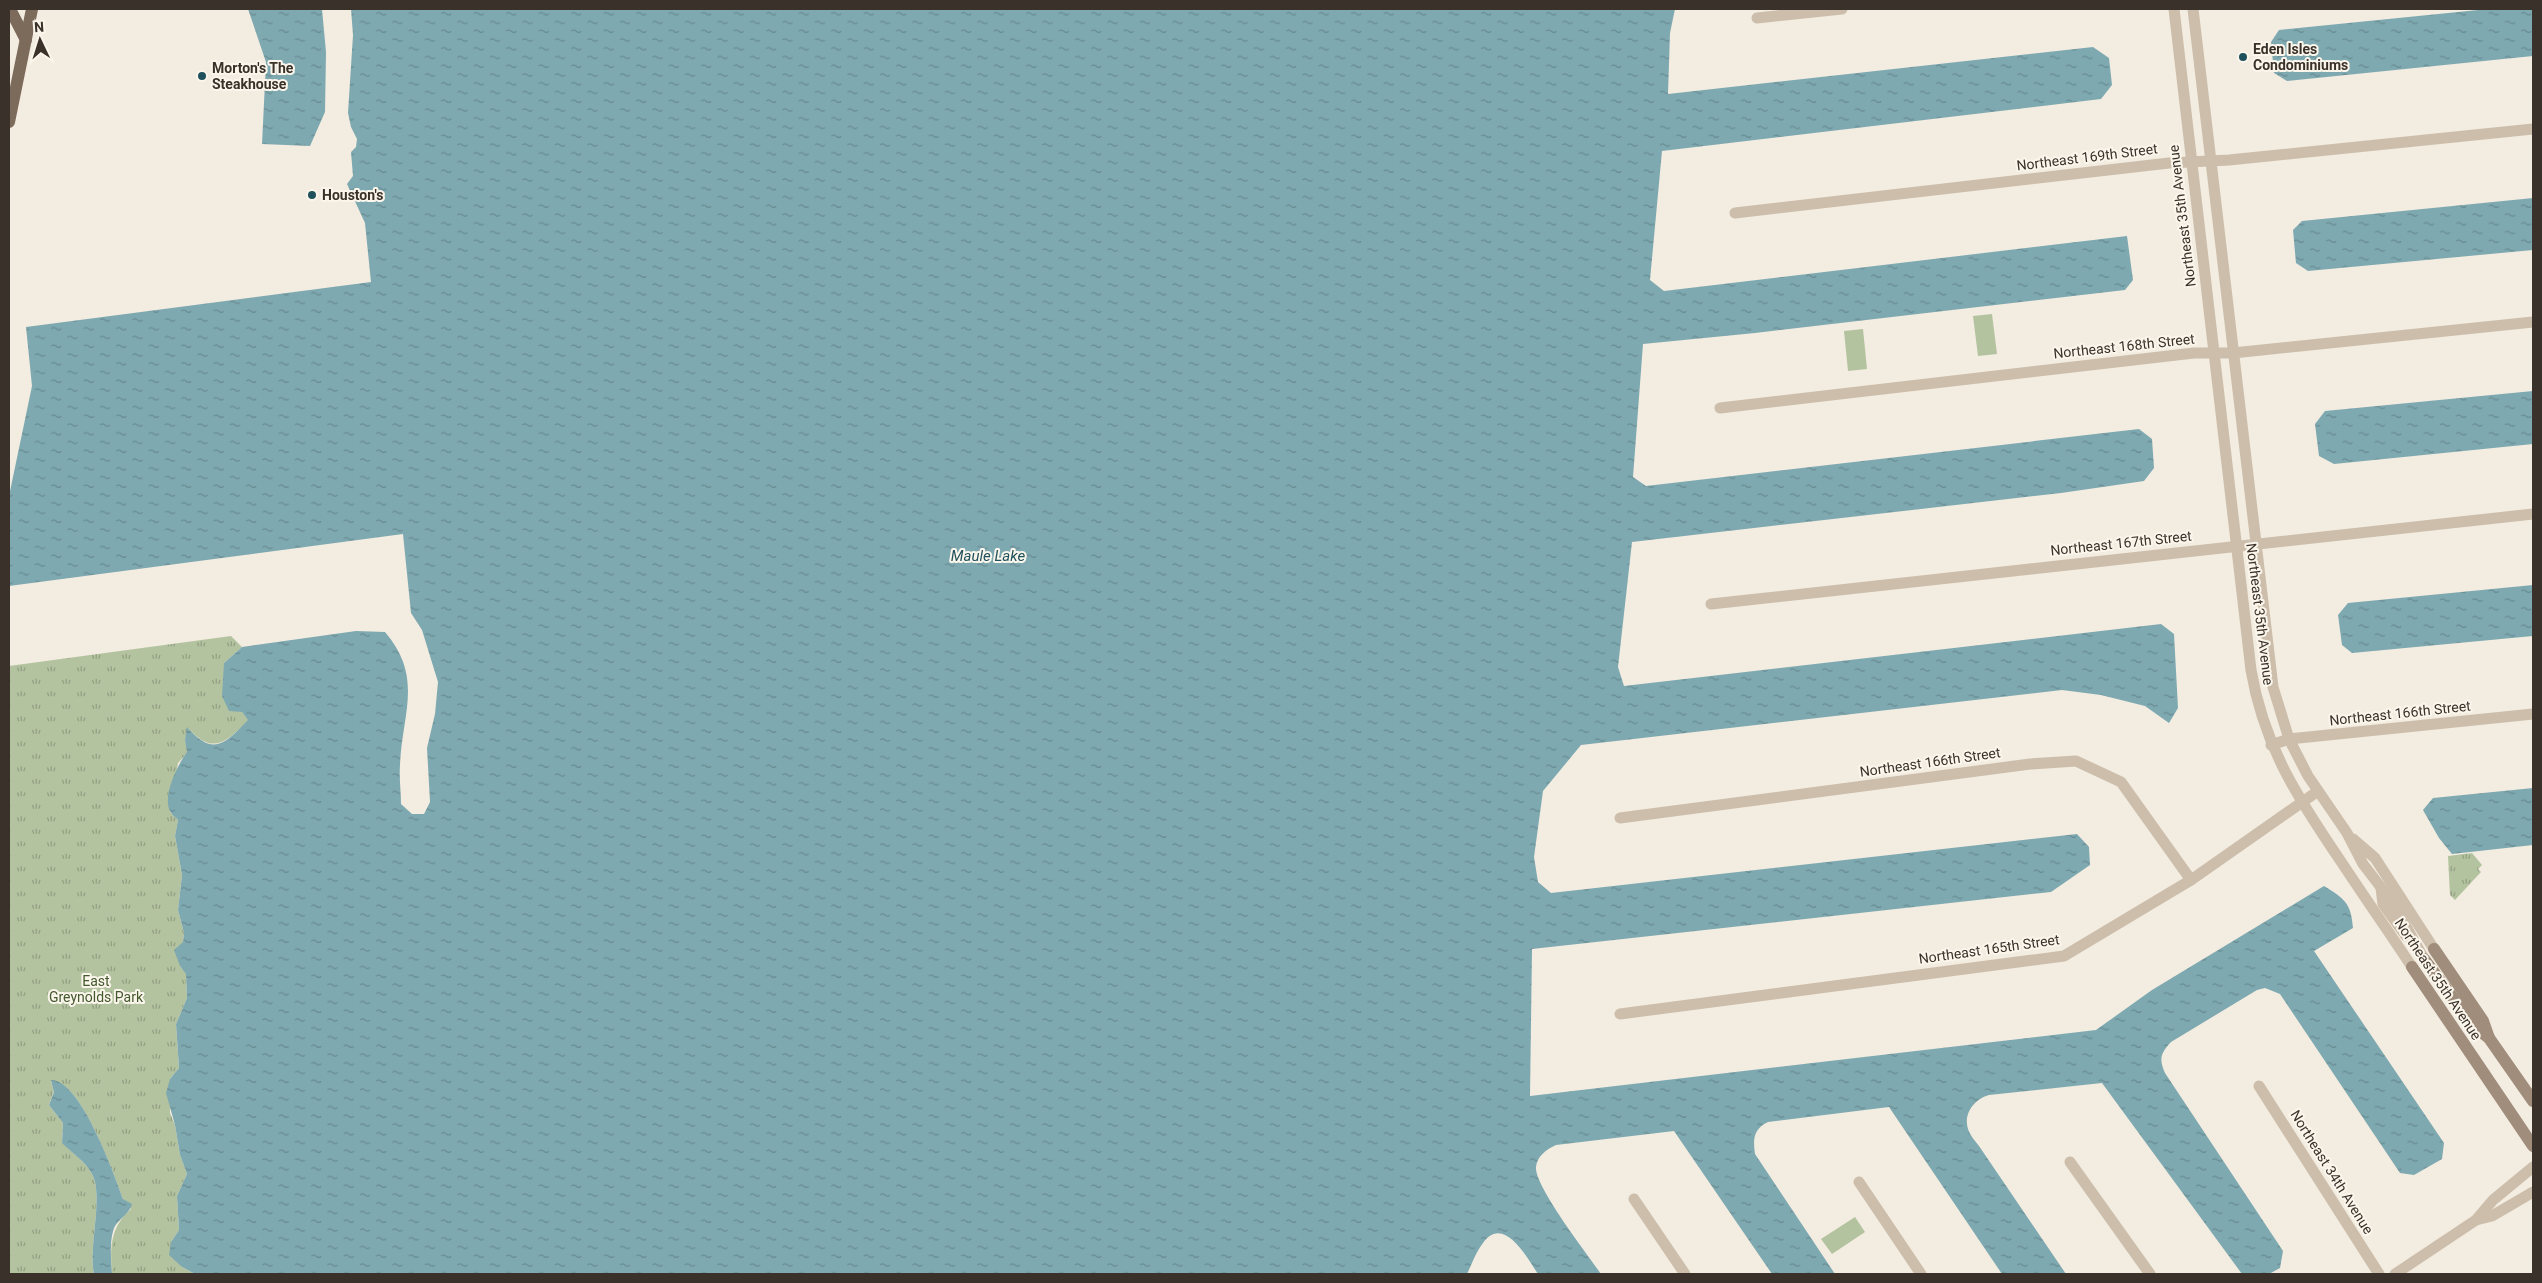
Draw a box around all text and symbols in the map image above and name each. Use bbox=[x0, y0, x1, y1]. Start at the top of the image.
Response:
north arrow bbox=[15, 15, 65, 65]
text: N bbox=[34, 19, 45, 35]
place label: Eden Isles Condominiums bbox=[2253, 41, 2348, 73]
marker: Eden Isles Condominiums bbox=[2237, 51, 2249, 63]
place label: Morton's The Steakhouse bbox=[212, 60, 294, 92]
marker: Morton's The Steakhouse bbox=[196, 70, 208, 82]
street label: Northeast 169th Street bbox=[2016, 140, 2159, 174]
street label: Northeast 35th Avenue bbox=[2165, 144, 2199, 288]
place label: Houston's bbox=[322, 187, 383, 203]
marker: Houston's bbox=[306, 189, 318, 201]
street label: Northeast 168th Street bbox=[2053, 331, 2196, 361]
street label: Northeast 167th Street bbox=[2050, 528, 2193, 558]
street label: Northeast 35th Avenue bbox=[2243, 542, 2277, 686]
water label: Maule Lake bbox=[951, 547, 1025, 565]
street label: Northeast 166th Street bbox=[2329, 698, 2472, 728]
street label: Northeast 166th Street bbox=[1859, 744, 2002, 780]
street label: Northeast 35th Avenue bbox=[2391, 915, 2485, 1043]
street label: Northeast 165th Street bbox=[1918, 931, 2061, 967]
park label: East Greynolds Park bbox=[49, 973, 144, 1005]
street label: Northeast 34th Avenue bbox=[2287, 1107, 2377, 1237]

